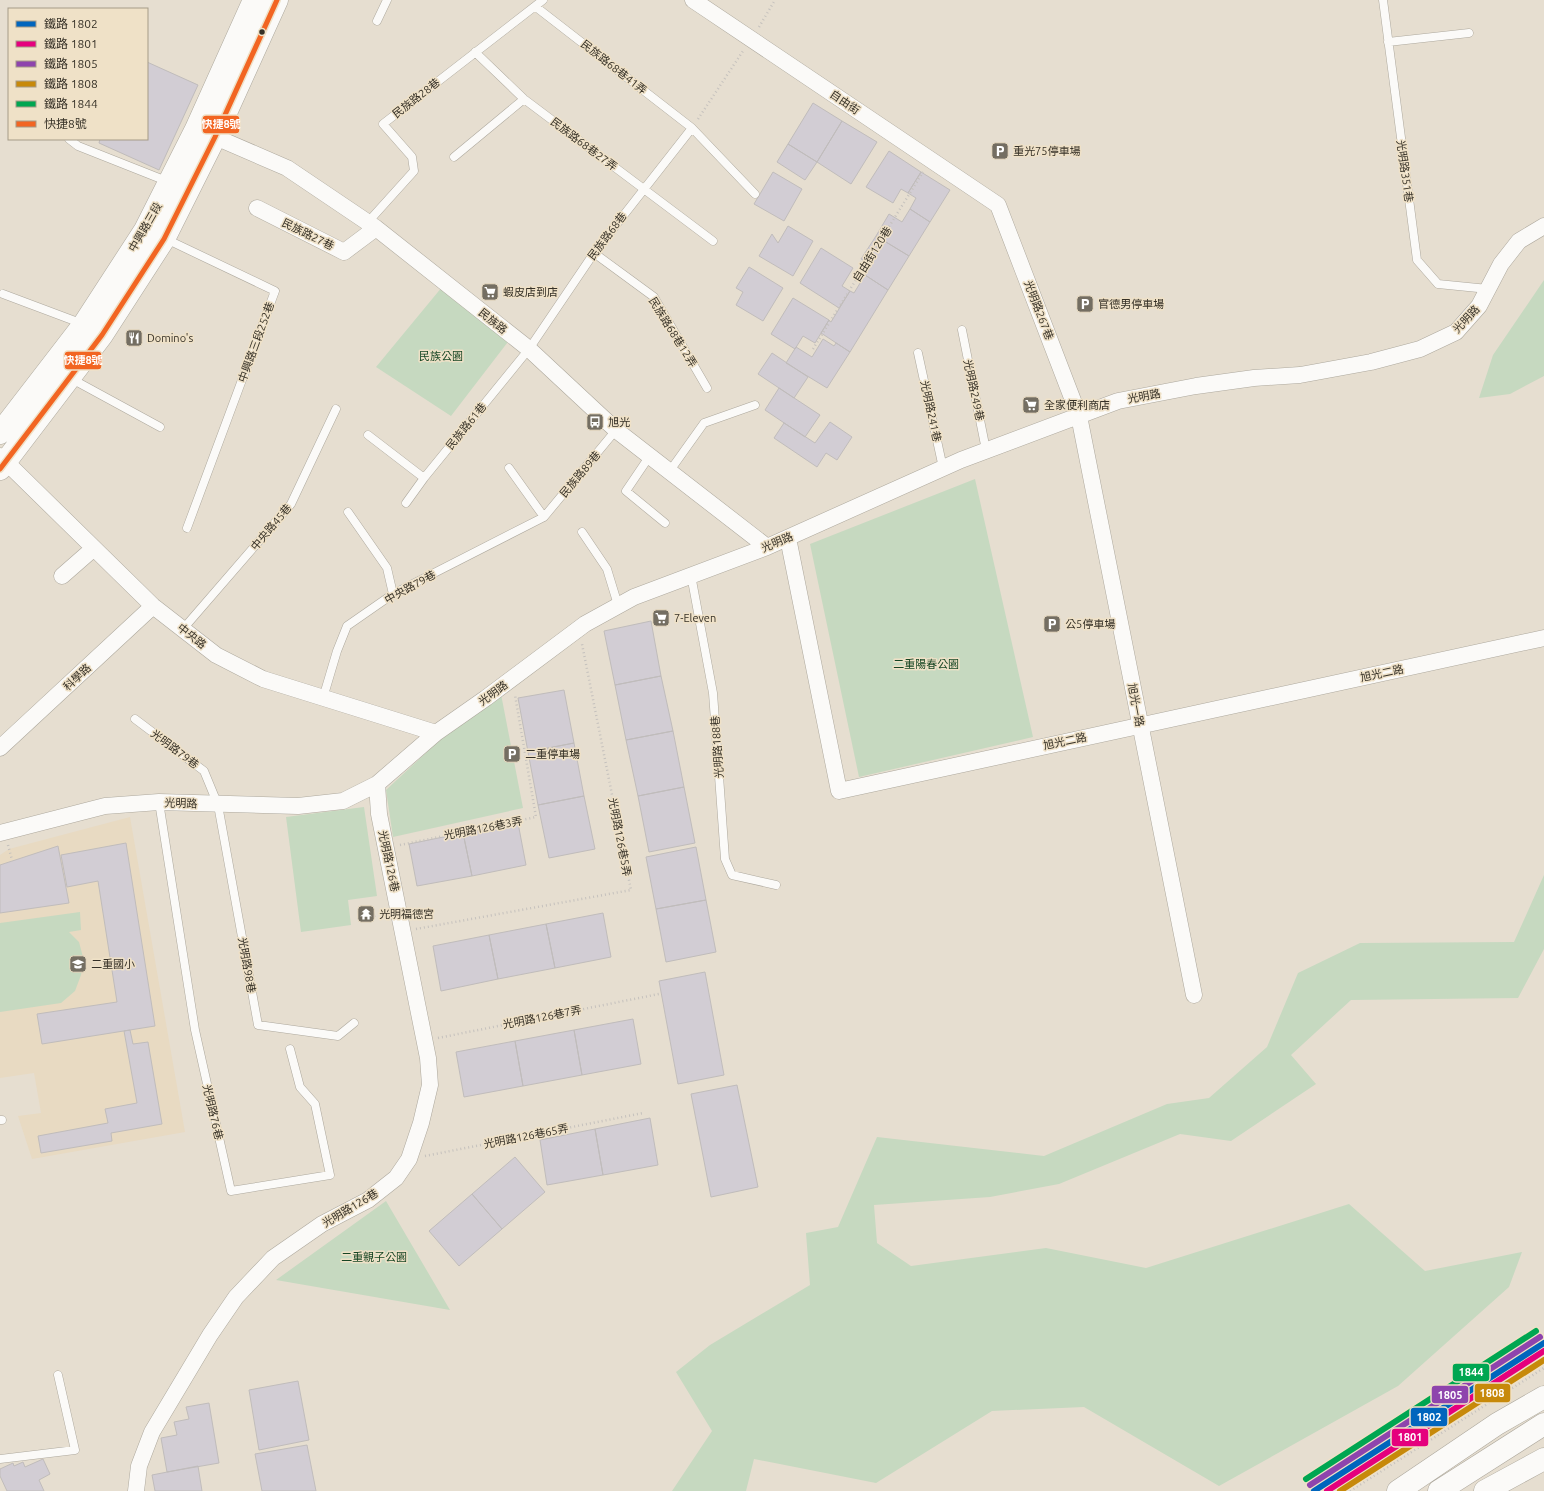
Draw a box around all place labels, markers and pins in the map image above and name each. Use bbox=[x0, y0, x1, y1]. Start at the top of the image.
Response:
unlabelled marker bbox=[257, 27, 267, 37]
parking icon: 重光75停車場 bbox=[990, 141, 1010, 161]
place label: 重光75停車場 bbox=[1013, 145, 1080, 157]
supermarket icon: 蝦皮店到店 bbox=[480, 282, 500, 302]
place label: 蝦皮店到店 bbox=[503, 286, 558, 298]
parking icon: 官德男停車場 bbox=[1075, 294, 1095, 314]
place label: 官德男停車場 bbox=[1098, 298, 1164, 310]
restaurant icon: Domino's bbox=[124, 328, 144, 348]
place label: Domino's bbox=[147, 332, 194, 344]
supermarket icon: 全家便利商店 bbox=[1021, 395, 1041, 415]
place label: 全家便利商店 bbox=[1044, 399, 1110, 411]
bus stop icon: 旭光 bbox=[585, 412, 605, 432]
place label: 旭光 bbox=[608, 416, 630, 428]
supermarket icon: 7-Eleven bbox=[651, 608, 671, 628]
place label: 7-Eleven bbox=[674, 612, 716, 624]
parking icon: 公5停車場 bbox=[1042, 614, 1062, 634]
place label: 公5停車場 bbox=[1065, 618, 1115, 630]
parking icon: 二重停車場 bbox=[502, 744, 522, 764]
place label: 二重停車場 bbox=[525, 748, 580, 760]
temple icon: 光明福德宮 bbox=[356, 904, 376, 924]
place label: 光明福德宮 bbox=[379, 908, 434, 920]
school or university icon: 二重國小 bbox=[68, 954, 88, 974]
place label: 二重國小 bbox=[91, 958, 135, 970]

